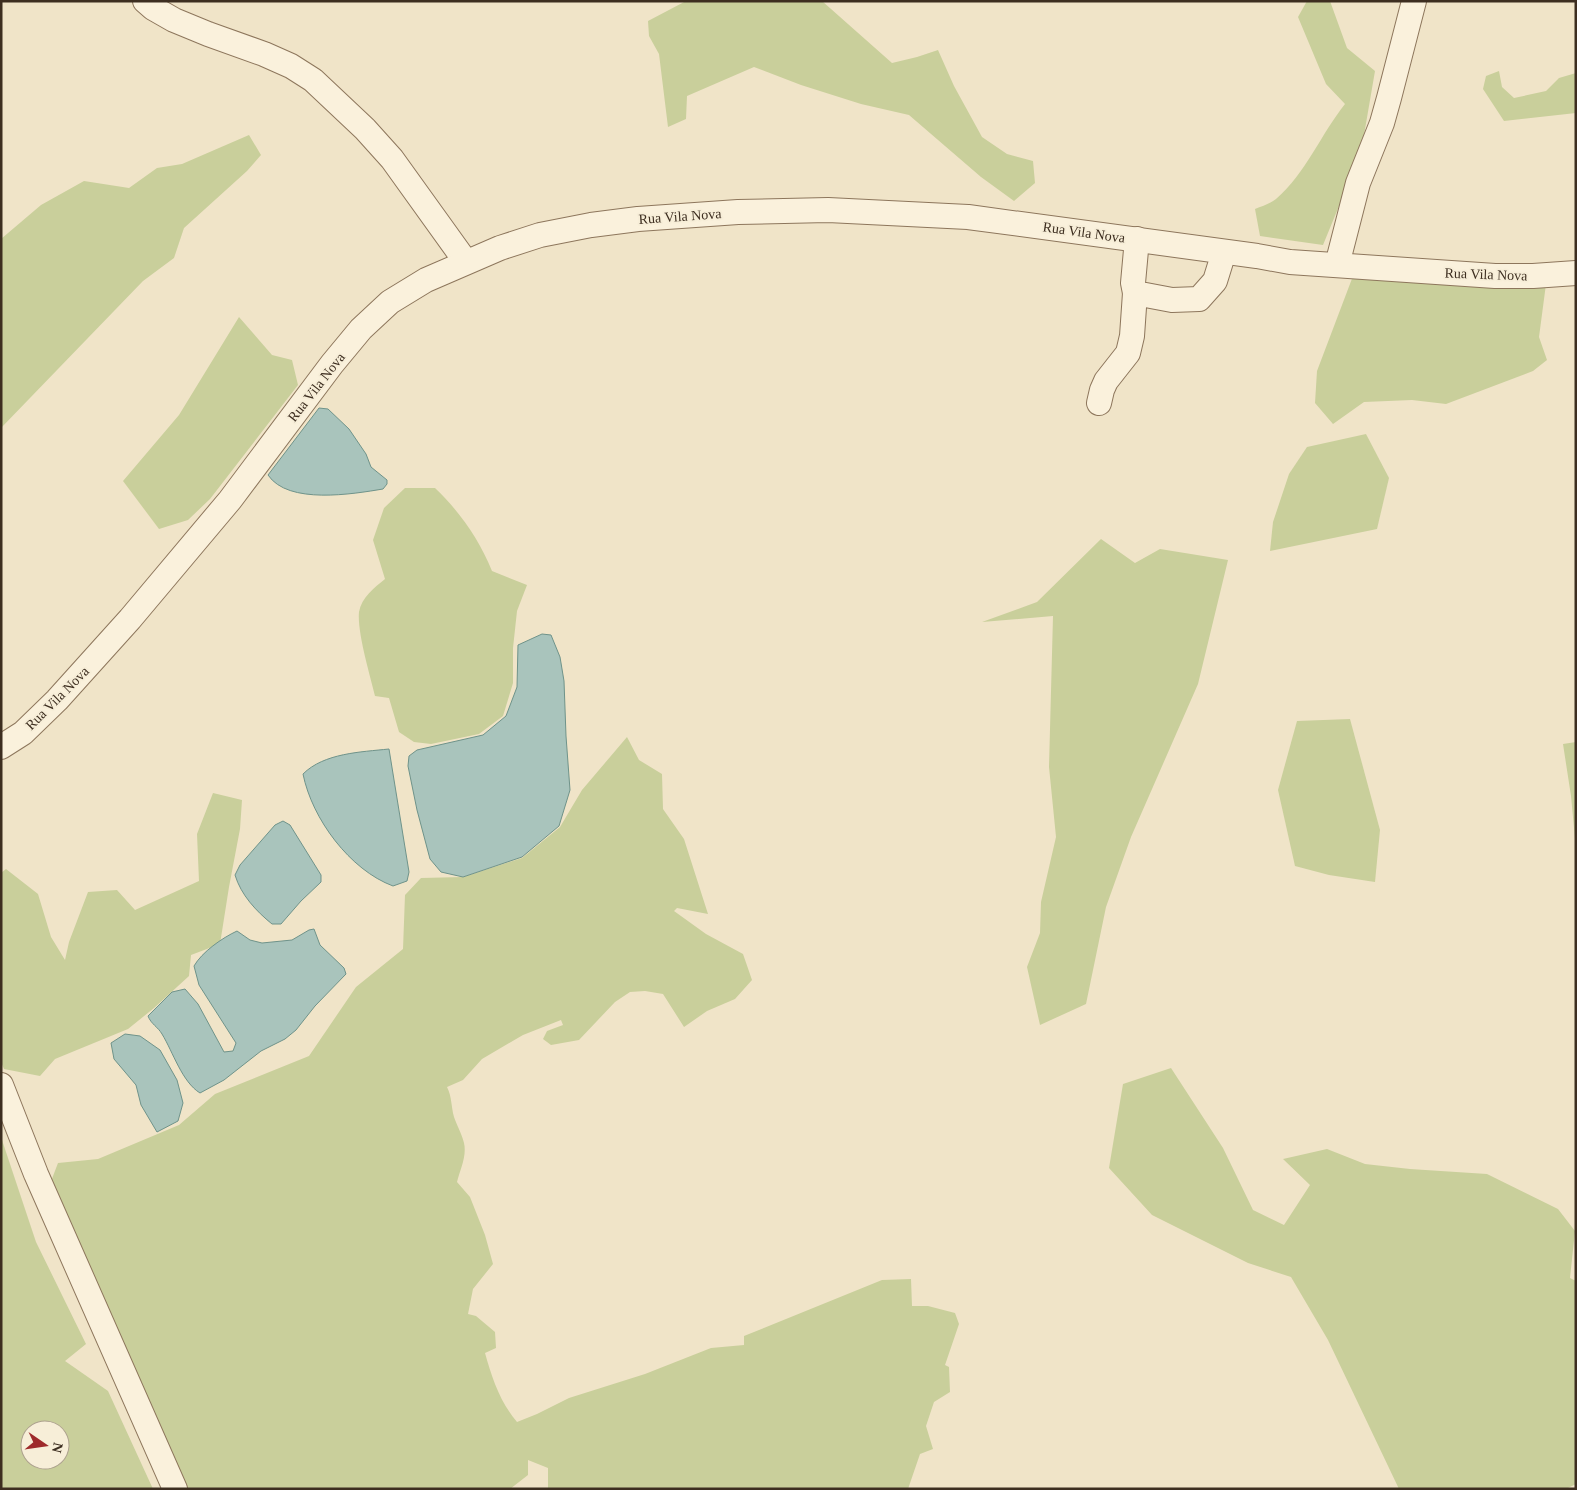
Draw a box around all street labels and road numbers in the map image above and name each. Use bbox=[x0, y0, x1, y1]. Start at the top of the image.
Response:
street label: Rua Vila Nova bbox=[638, 206, 723, 227]
street label: Rua Vila Nova bbox=[1042, 219, 1127, 246]
street label: Rua Vila Nova bbox=[1444, 266, 1528, 283]
street label: Rua Vila Nova bbox=[285, 349, 348, 425]
street label: Rua Vila Nova bbox=[23, 663, 93, 733]

